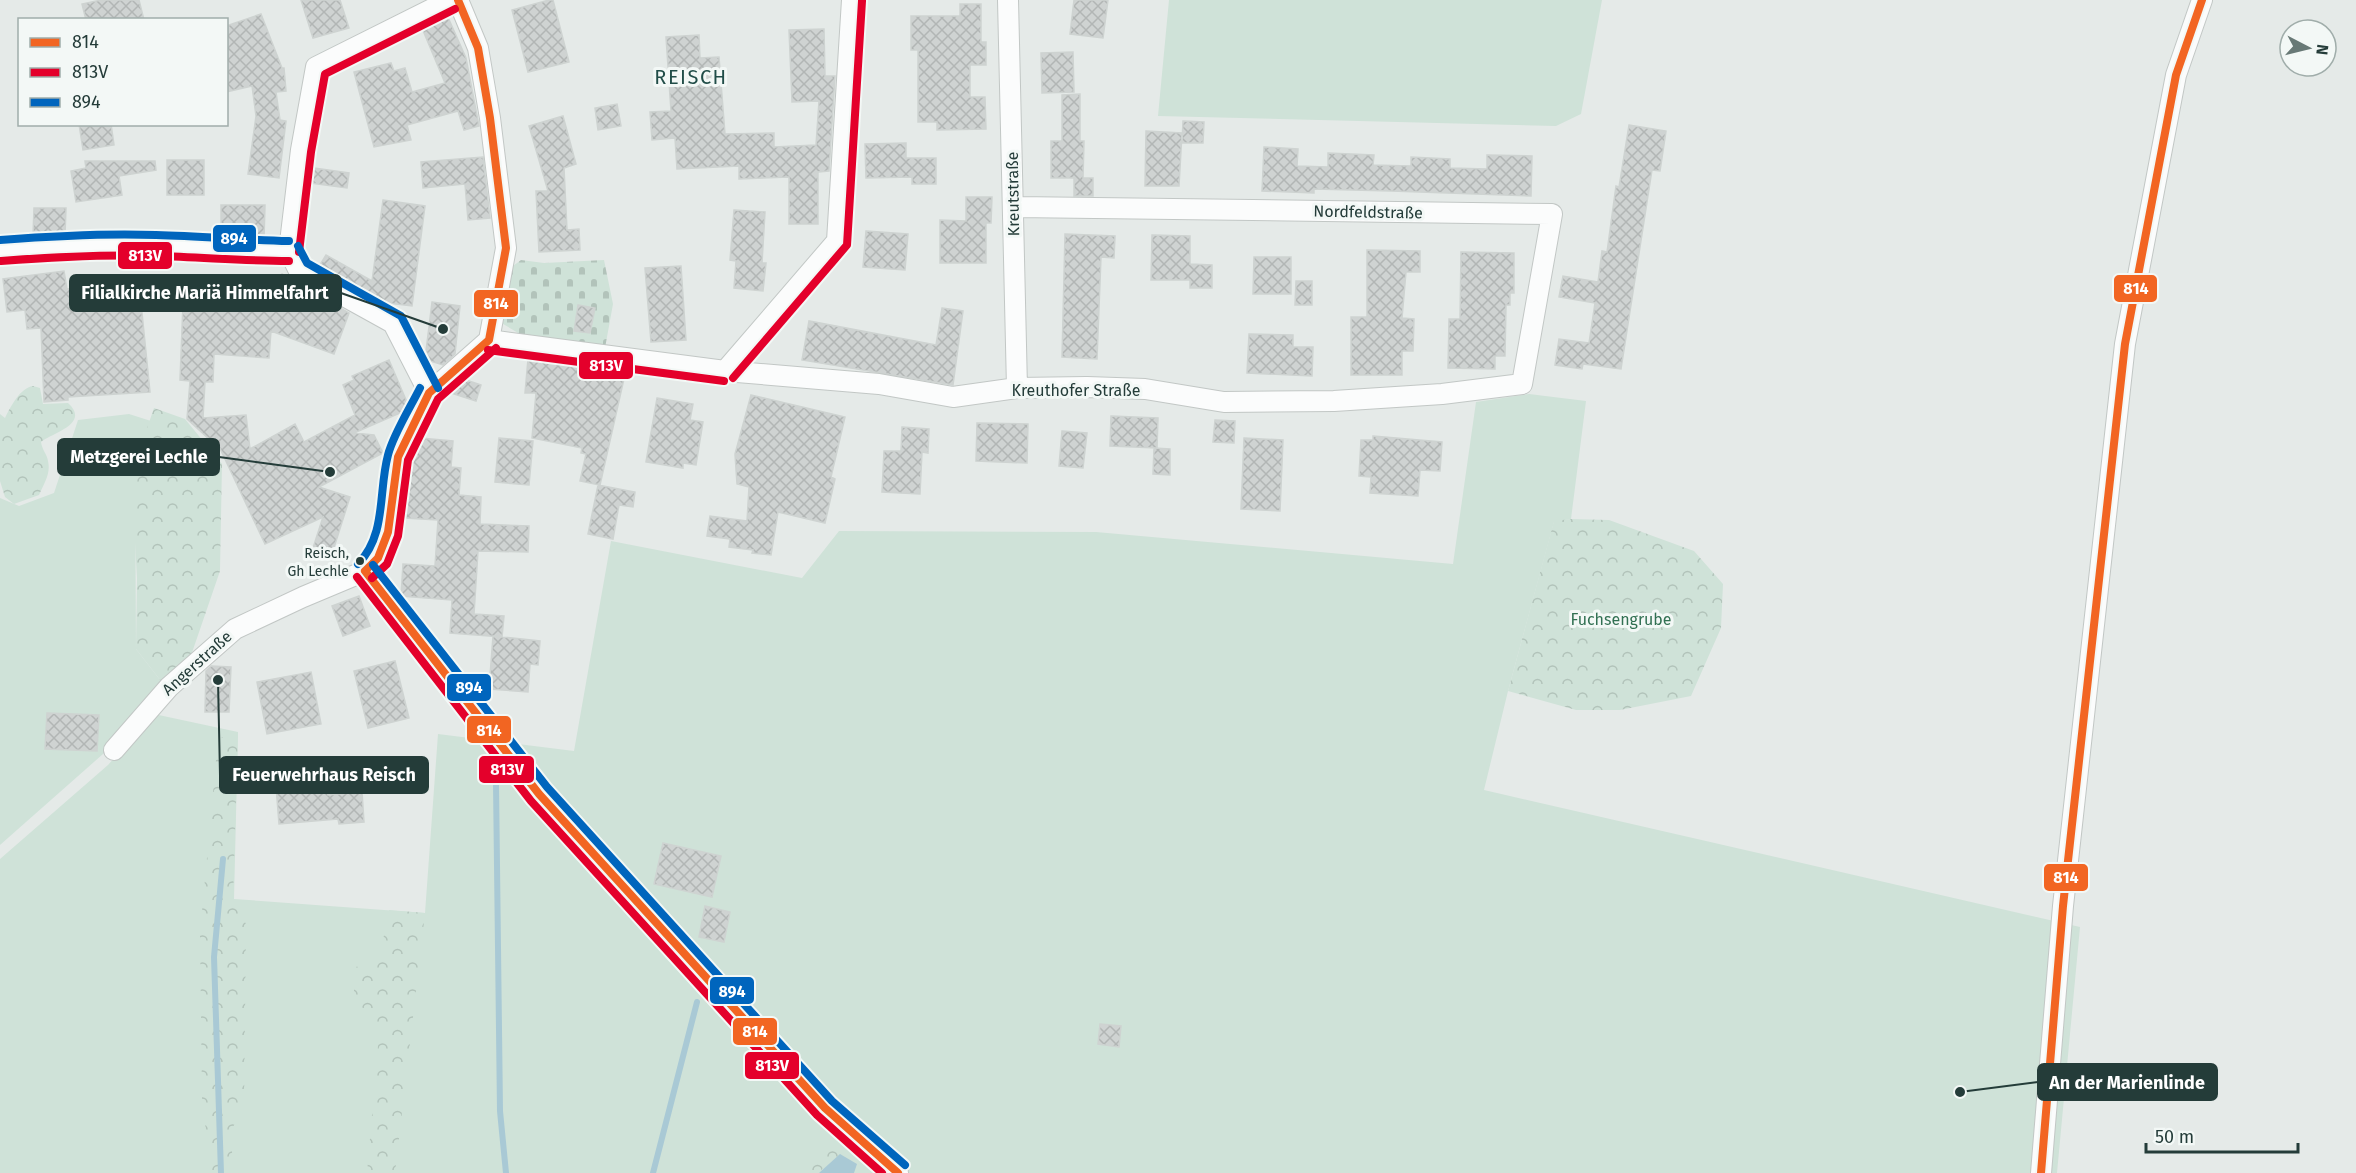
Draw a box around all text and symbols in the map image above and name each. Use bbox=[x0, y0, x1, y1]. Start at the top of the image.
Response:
legend bbox=[18, 18, 228, 126]
north arrow bbox=[2278, 18, 2338, 78]
text: 814 bbox=[72, 31, 99, 53]
text: N bbox=[2312, 43, 2332, 56]
text: 813V bbox=[72, 61, 108, 83]
district label: REISCH bbox=[654, 65, 728, 89]
text: 894 bbox=[72, 91, 101, 113]
street label: Kreutstraße bbox=[1003, 151, 1023, 237]
street label: Nordfeldstraße bbox=[1313, 202, 1423, 222]
line badge: 894 bbox=[212, 224, 257, 253]
text: 894 bbox=[221, 229, 247, 248]
line badge: 813V bbox=[117, 241, 173, 270]
text: 813V bbox=[128, 246, 163, 265]
line badge: 814 bbox=[2113, 274, 2158, 303]
callout: Filialkirche Mariä Himmelfahrt bbox=[70, 275, 341, 311]
text: 814 bbox=[2123, 279, 2149, 298]
text: Filialkirche Mariä Himmelfahrt bbox=[81, 282, 330, 304]
line badge: 814 bbox=[473, 289, 519, 318]
text: 814 bbox=[483, 294, 509, 313]
line badge: 813V bbox=[578, 351, 634, 380]
text: 813V bbox=[589, 356, 624, 375]
street label: Kreuthofer Straße bbox=[1011, 381, 1141, 400]
callout: Metzgerei Lechle bbox=[58, 439, 219, 475]
text: Metzgerei Lechle bbox=[70, 446, 208, 468]
place label: Reisch, Gh Lechle bbox=[287, 545, 349, 580]
marker: Reisch, Gh Lechle bbox=[354, 555, 366, 567]
park label: Fuchsengrube bbox=[1570, 610, 1672, 629]
street label: Angerstraße bbox=[158, 627, 236, 699]
line badge: 894 bbox=[446, 673, 492, 702]
text: 894 bbox=[456, 678, 482, 697]
line badge: 814 bbox=[466, 715, 512, 744]
text: 814 bbox=[476, 721, 502, 740]
line badge: 813V bbox=[478, 755, 535, 784]
callout: Feuerwehrhaus Reisch bbox=[220, 757, 428, 793]
text: 813V bbox=[490, 760, 525, 779]
text: Feuerwehrhaus Reisch bbox=[232, 764, 416, 786]
line badge: 814 bbox=[2043, 863, 2089, 892]
text: 814 bbox=[2053, 868, 2079, 887]
line badge: 894 bbox=[709, 976, 755, 1005]
text: 894 bbox=[719, 982, 745, 1001]
line badge: 814 bbox=[732, 1017, 778, 1046]
text: 814 bbox=[742, 1022, 768, 1041]
line badge: 813V bbox=[744, 1051, 800, 1080]
text: 813V bbox=[755, 1056, 790, 1075]
callout: An der Marienlinde bbox=[2038, 1064, 2217, 1100]
text: An der Marienlinde bbox=[2048, 1072, 2205, 1094]
scale bar bbox=[2146, 1116, 2298, 1154]
text: 50 m bbox=[2155, 1126, 2194, 1148]

